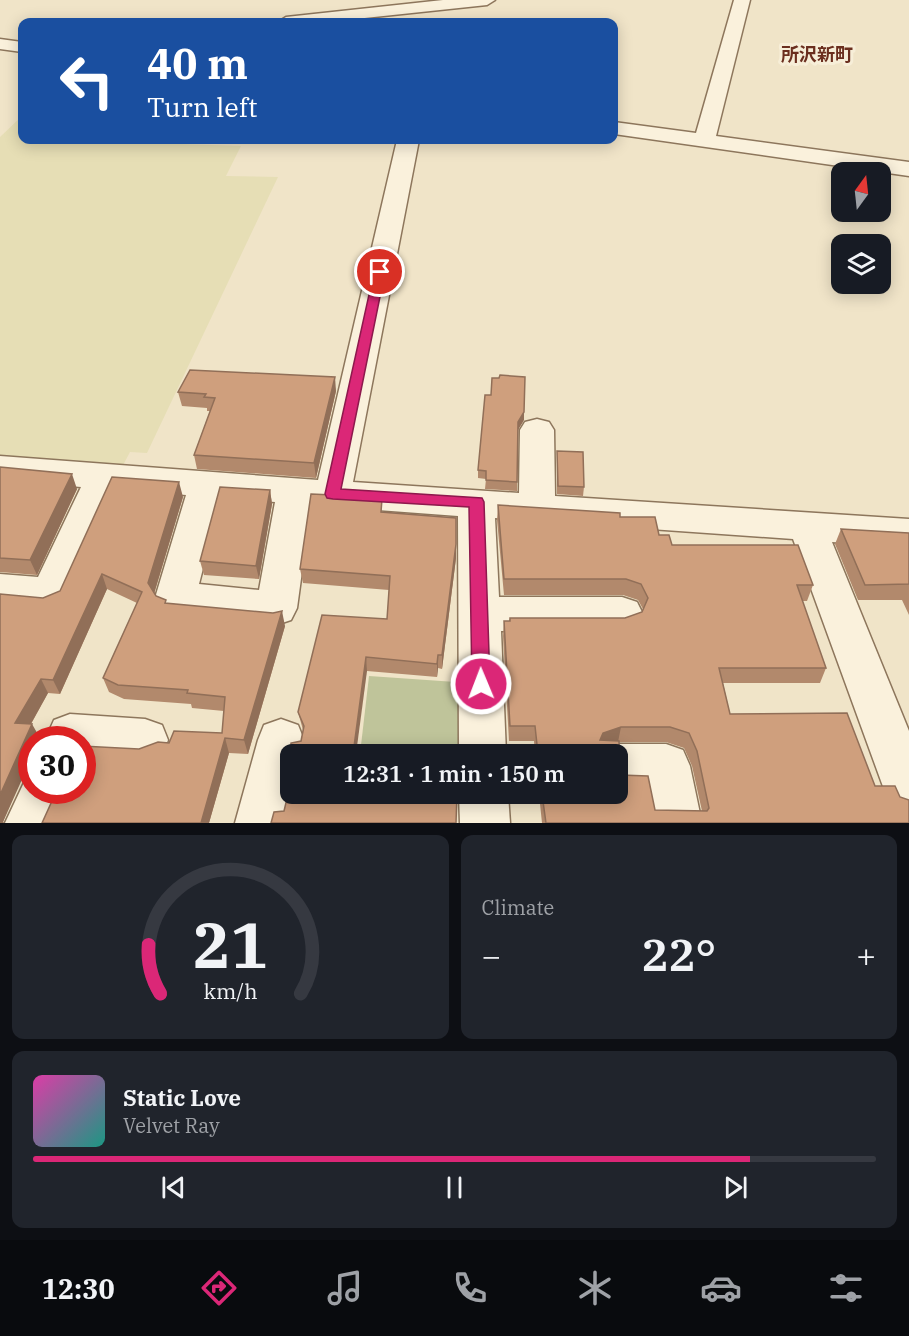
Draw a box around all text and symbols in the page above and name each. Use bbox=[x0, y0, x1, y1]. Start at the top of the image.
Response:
text: 40 m bbox=[147, 36, 248, 91]
icon: left bbox=[48, 42, 126, 120]
district label: 所沢新町 bbox=[781, 43, 853, 66]
text: Turn left bbox=[147, 89, 258, 124]
north arrow bbox=[831, 162, 891, 222]
map controls bbox=[831, 162, 891, 294]
button: layers bbox=[831, 234, 891, 294]
pin bbox=[354, 246, 405, 297]
icon: arrive bbox=[363, 255, 396, 288]
position arrow bbox=[449, 652, 513, 716]
speed limit sign: 30 bbox=[18, 726, 96, 804]
text: 12:31 · 1 min · 150 m bbox=[343, 759, 565, 788]
text: Climate bbox=[482, 894, 554, 921]
text: 21 bbox=[193, 904, 268, 985]
text: 22° bbox=[641, 925, 716, 983]
text: − bbox=[482, 934, 501, 977]
text: + bbox=[856, 934, 876, 977]
text: km/h bbox=[203, 977, 257, 1005]
text: Static Love bbox=[123, 1083, 241, 1112]
text: Velvet Ray bbox=[123, 1112, 220, 1139]
icon: previous bbox=[157, 1171, 190, 1204]
icon: pause bbox=[438, 1171, 471, 1204]
icon: next bbox=[719, 1171, 752, 1204]
icon: directions bbox=[198, 1267, 240, 1309]
icon: music bbox=[324, 1267, 366, 1309]
icon: phone bbox=[449, 1267, 491, 1309]
icon: climate bbox=[574, 1267, 616, 1309]
icon: car bbox=[700, 1267, 742, 1309]
icon: filters bbox=[825, 1267, 867, 1309]
text: 12:30 bbox=[42, 1271, 115, 1306]

